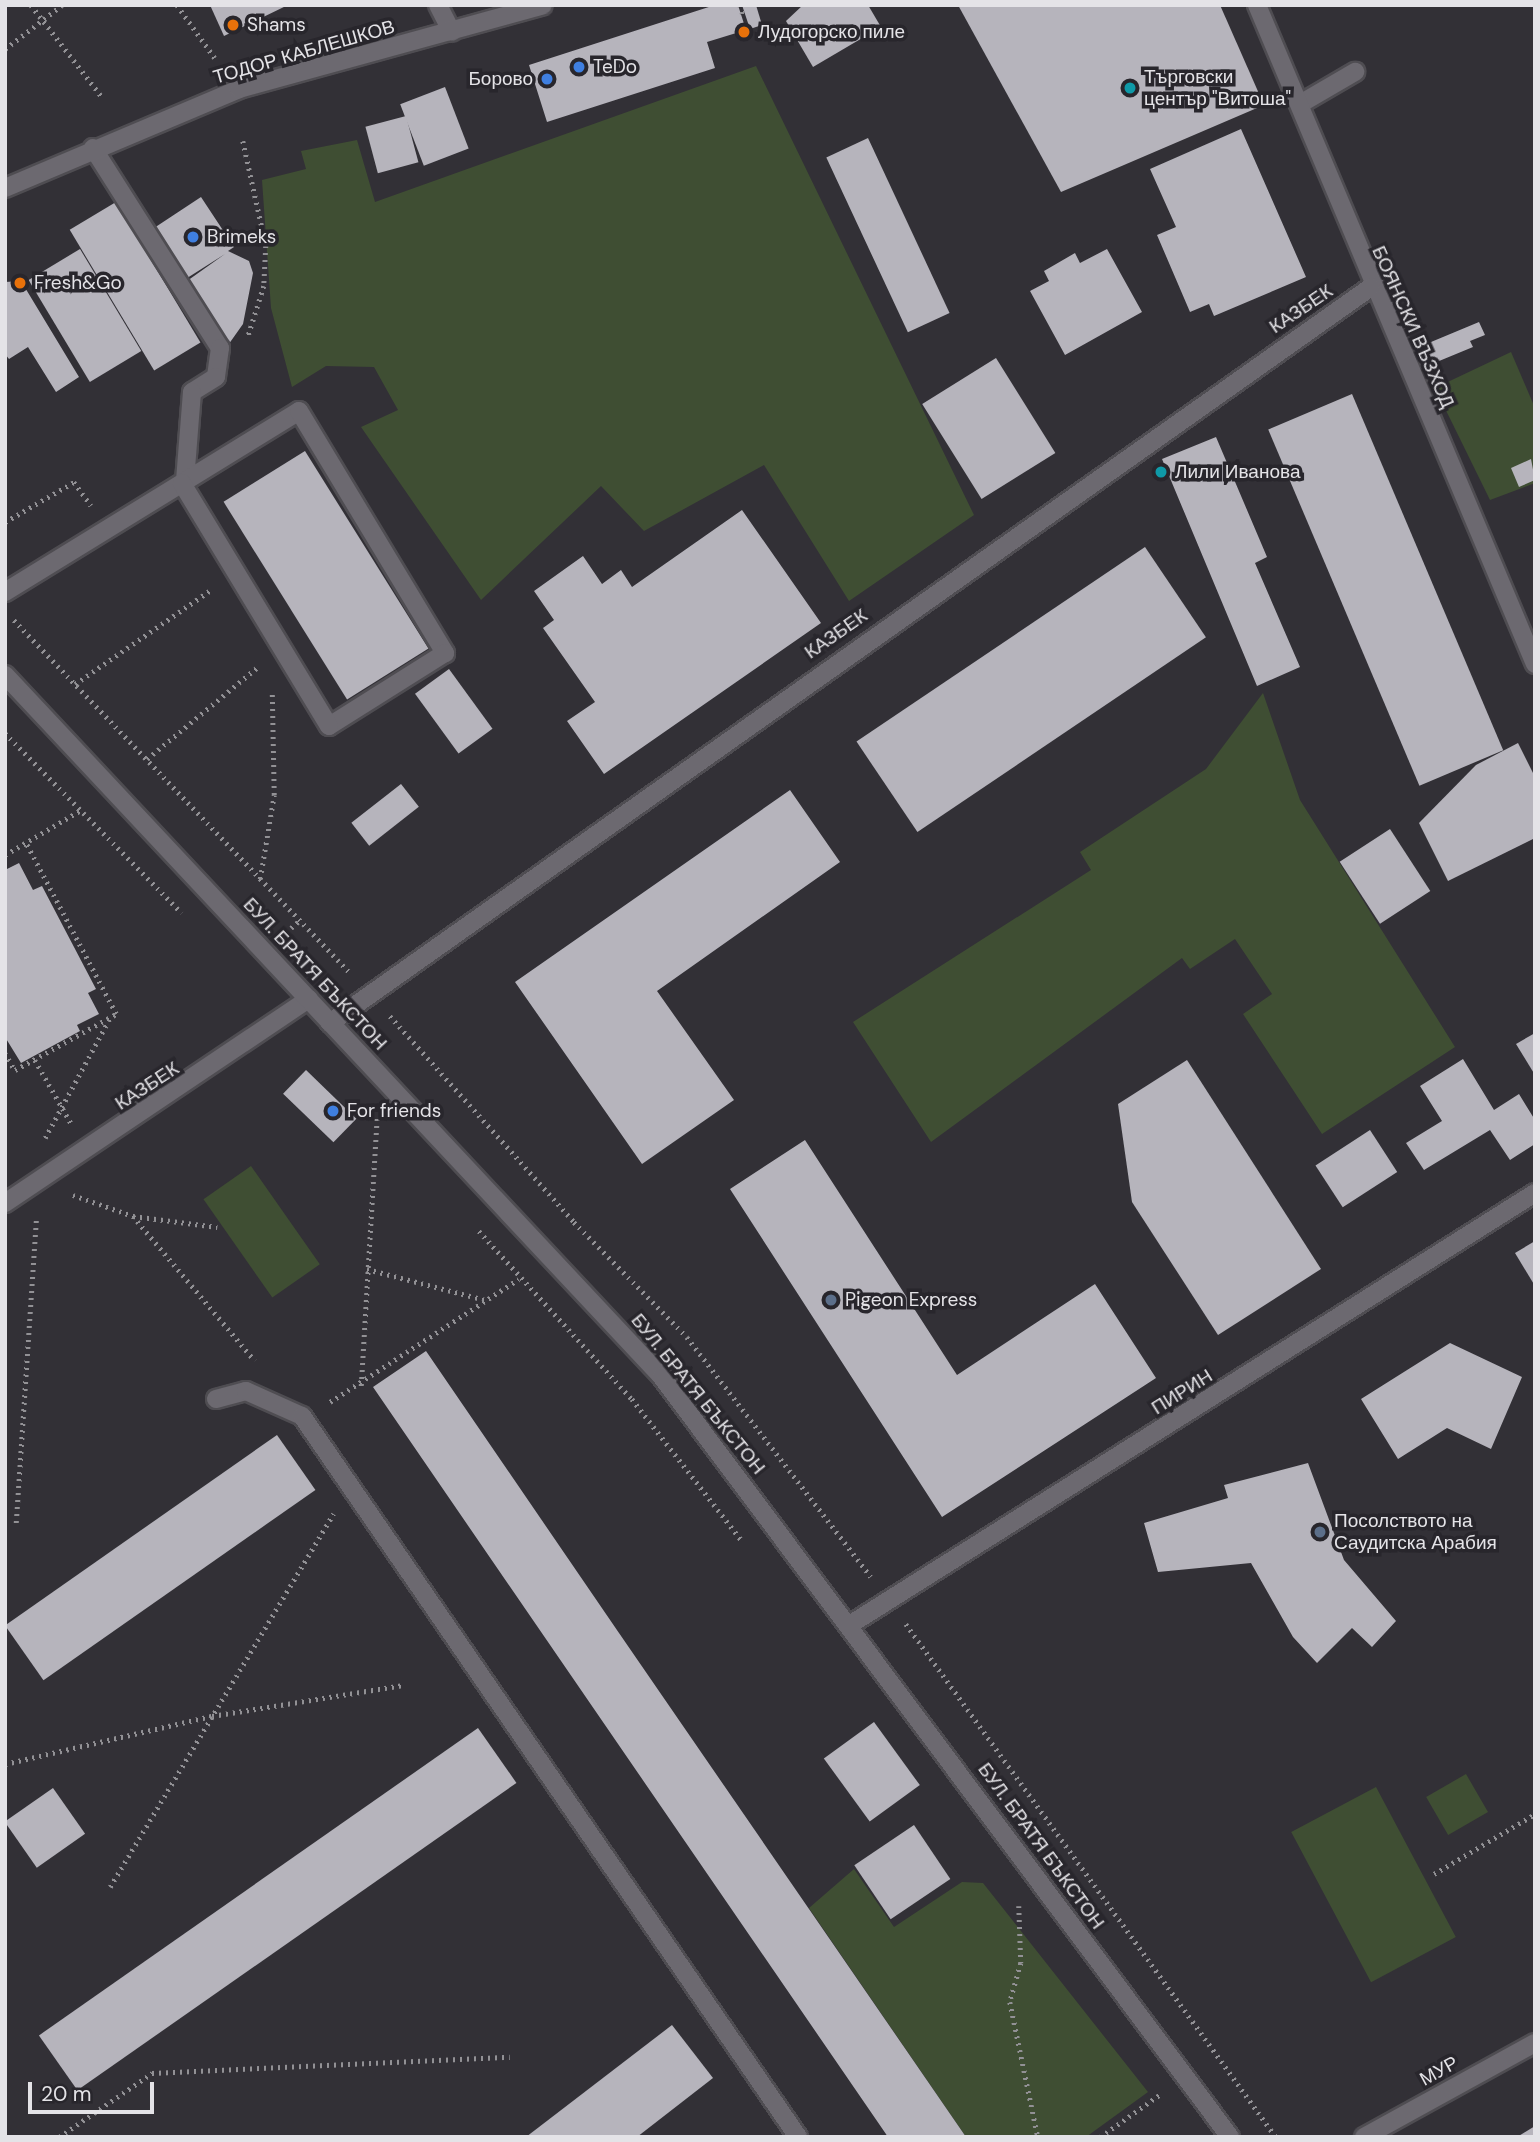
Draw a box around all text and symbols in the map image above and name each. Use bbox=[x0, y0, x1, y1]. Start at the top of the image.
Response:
place label: Shams bbox=[247, 14, 306, 36]
street label: ТОДОР КАБЛЕШКОВ bbox=[211, 15, 397, 89]
marker: Shams bbox=[225, 17, 241, 33]
place label: Лудогорско пиле bbox=[758, 21, 905, 43]
marker: Лудогорско пиле bbox=[736, 24, 752, 40]
place label: TeDo bbox=[593, 56, 637, 78]
marker: TeDo bbox=[571, 59, 587, 75]
place label: Търговски център "Витоша" bbox=[1144, 66, 1291, 110]
place label: Борово bbox=[468, 68, 533, 90]
marker: Борово bbox=[539, 71, 555, 87]
marker: Търговски център "Витоша" bbox=[1122, 80, 1138, 96]
place label: Brimeks bbox=[207, 226, 276, 248]
marker: Brimeks bbox=[185, 229, 201, 245]
street label: БОЯНСКИ ВЪЗХОД bbox=[1367, 242, 1459, 412]
place label: Fresh&Go bbox=[34, 272, 122, 294]
marker: Fresh&Go bbox=[12, 275, 28, 291]
street label: КАЗБЕК bbox=[1265, 280, 1337, 338]
place label: Лили Иванова bbox=[1175, 461, 1300, 483]
marker: Лили Иванова bbox=[1153, 464, 1169, 480]
street label: КАЗБЕК bbox=[800, 604, 872, 664]
street label: БУЛ. БРАТЯ БЪКСТОН bbox=[239, 893, 391, 1055]
street label: КАЗБЕК bbox=[111, 1057, 183, 1115]
place label: For friends bbox=[347, 1100, 441, 1122]
marker: For friends bbox=[325, 1103, 341, 1119]
place label: Pigeon Express bbox=[845, 1289, 977, 1311]
marker: Pigeon Express bbox=[823, 1292, 839, 1308]
street label: БУЛ. БРАТЯ БЪКСТОН bbox=[626, 1309, 770, 1479]
street label: ПИРИН bbox=[1147, 1364, 1217, 1420]
place label: Посолството на Саудитска Арабия bbox=[1334, 1510, 1497, 1554]
marker: Посолството на Саудитска Арабия bbox=[1312, 1524, 1328, 1540]
street label: БУЛ. БРАТЯ БЪКСТОН bbox=[973, 1758, 1109, 1934]
street label: МУР bbox=[1416, 2051, 1462, 2091]
scale bar bbox=[32, 2068, 158, 2112]
text: 20 m bbox=[41, 2080, 92, 2108]

